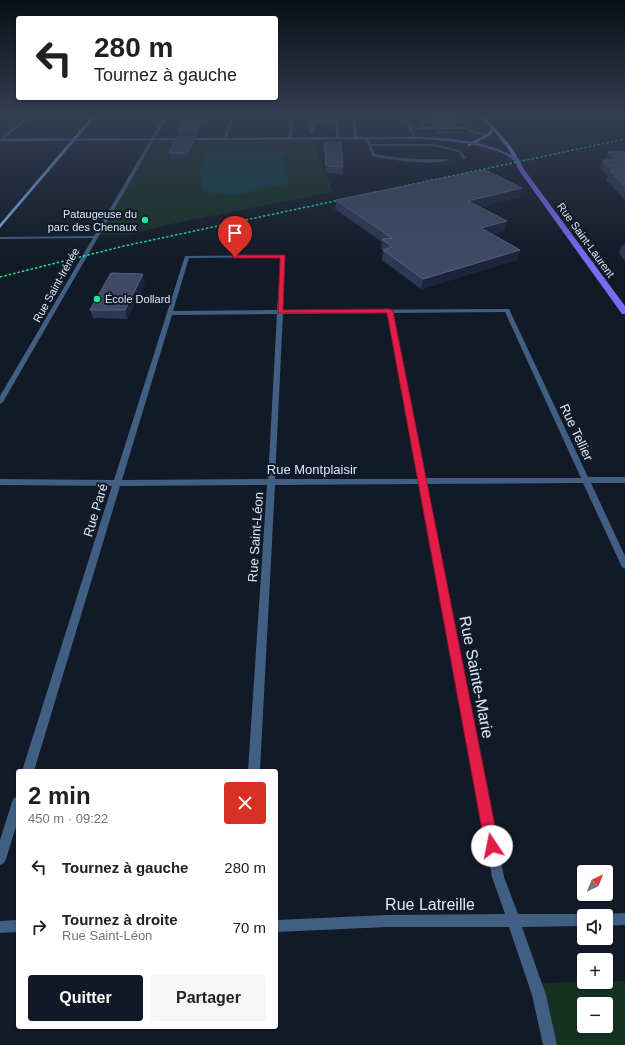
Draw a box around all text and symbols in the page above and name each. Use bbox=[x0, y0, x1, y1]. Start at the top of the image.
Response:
icon: left bbox=[28, 32, 80, 84]
text: 280 m bbox=[94, 32, 173, 63]
text: Tournez à gauche bbox=[94, 65, 237, 85]
street label: Rue Saint-Laurent bbox=[555, 200, 617, 280]
place label: Pataugeuse du parc des Chenaux bbox=[48, 208, 137, 233]
marker: Pataugeuse du parc des Chenaux bbox=[140, 215, 150, 225]
pin bbox=[218, 216, 252, 257]
icon: arrive bbox=[224, 222, 246, 244]
street label: Rue Saint-Irénée bbox=[31, 246, 81, 324]
place label: École Dollard bbox=[105, 293, 170, 305]
marker: École Dollard bbox=[92, 294, 102, 304]
street label: Rue Tellier bbox=[557, 401, 597, 464]
street label: Rue Montplaisir bbox=[267, 462, 358, 477]
street label: Rue Paré bbox=[80, 482, 111, 539]
street label: Rue Saint-Léon bbox=[245, 491, 266, 583]
street label: Rue Sainte-Marie bbox=[456, 614, 497, 740]
text: 2 min bbox=[28, 782, 91, 809]
button: close bbox=[224, 782, 266, 824]
text: 450 m · 09:22 bbox=[28, 811, 108, 826]
position arrow bbox=[471, 825, 513, 867]
icon: left bbox=[28, 856, 50, 878]
text: Tournez à gauche bbox=[62, 859, 188, 876]
text: 280 m bbox=[224, 859, 266, 876]
north arrow bbox=[577, 865, 613, 901]
map controls bbox=[577, 865, 613, 1033]
street label: Rue Latreille bbox=[385, 896, 475, 913]
button: sound bbox=[577, 909, 613, 945]
text: Tournez à droite bbox=[62, 911, 178, 928]
icon: right bbox=[28, 916, 50, 938]
text: 70 m bbox=[233, 919, 266, 936]
text: Rue Saint-Léon bbox=[62, 928, 152, 943]
button: + bbox=[577, 953, 613, 989]
button: Quitter bbox=[28, 975, 143, 1021]
button: Partager bbox=[151, 975, 266, 1021]
button: − bbox=[577, 997, 613, 1033]

